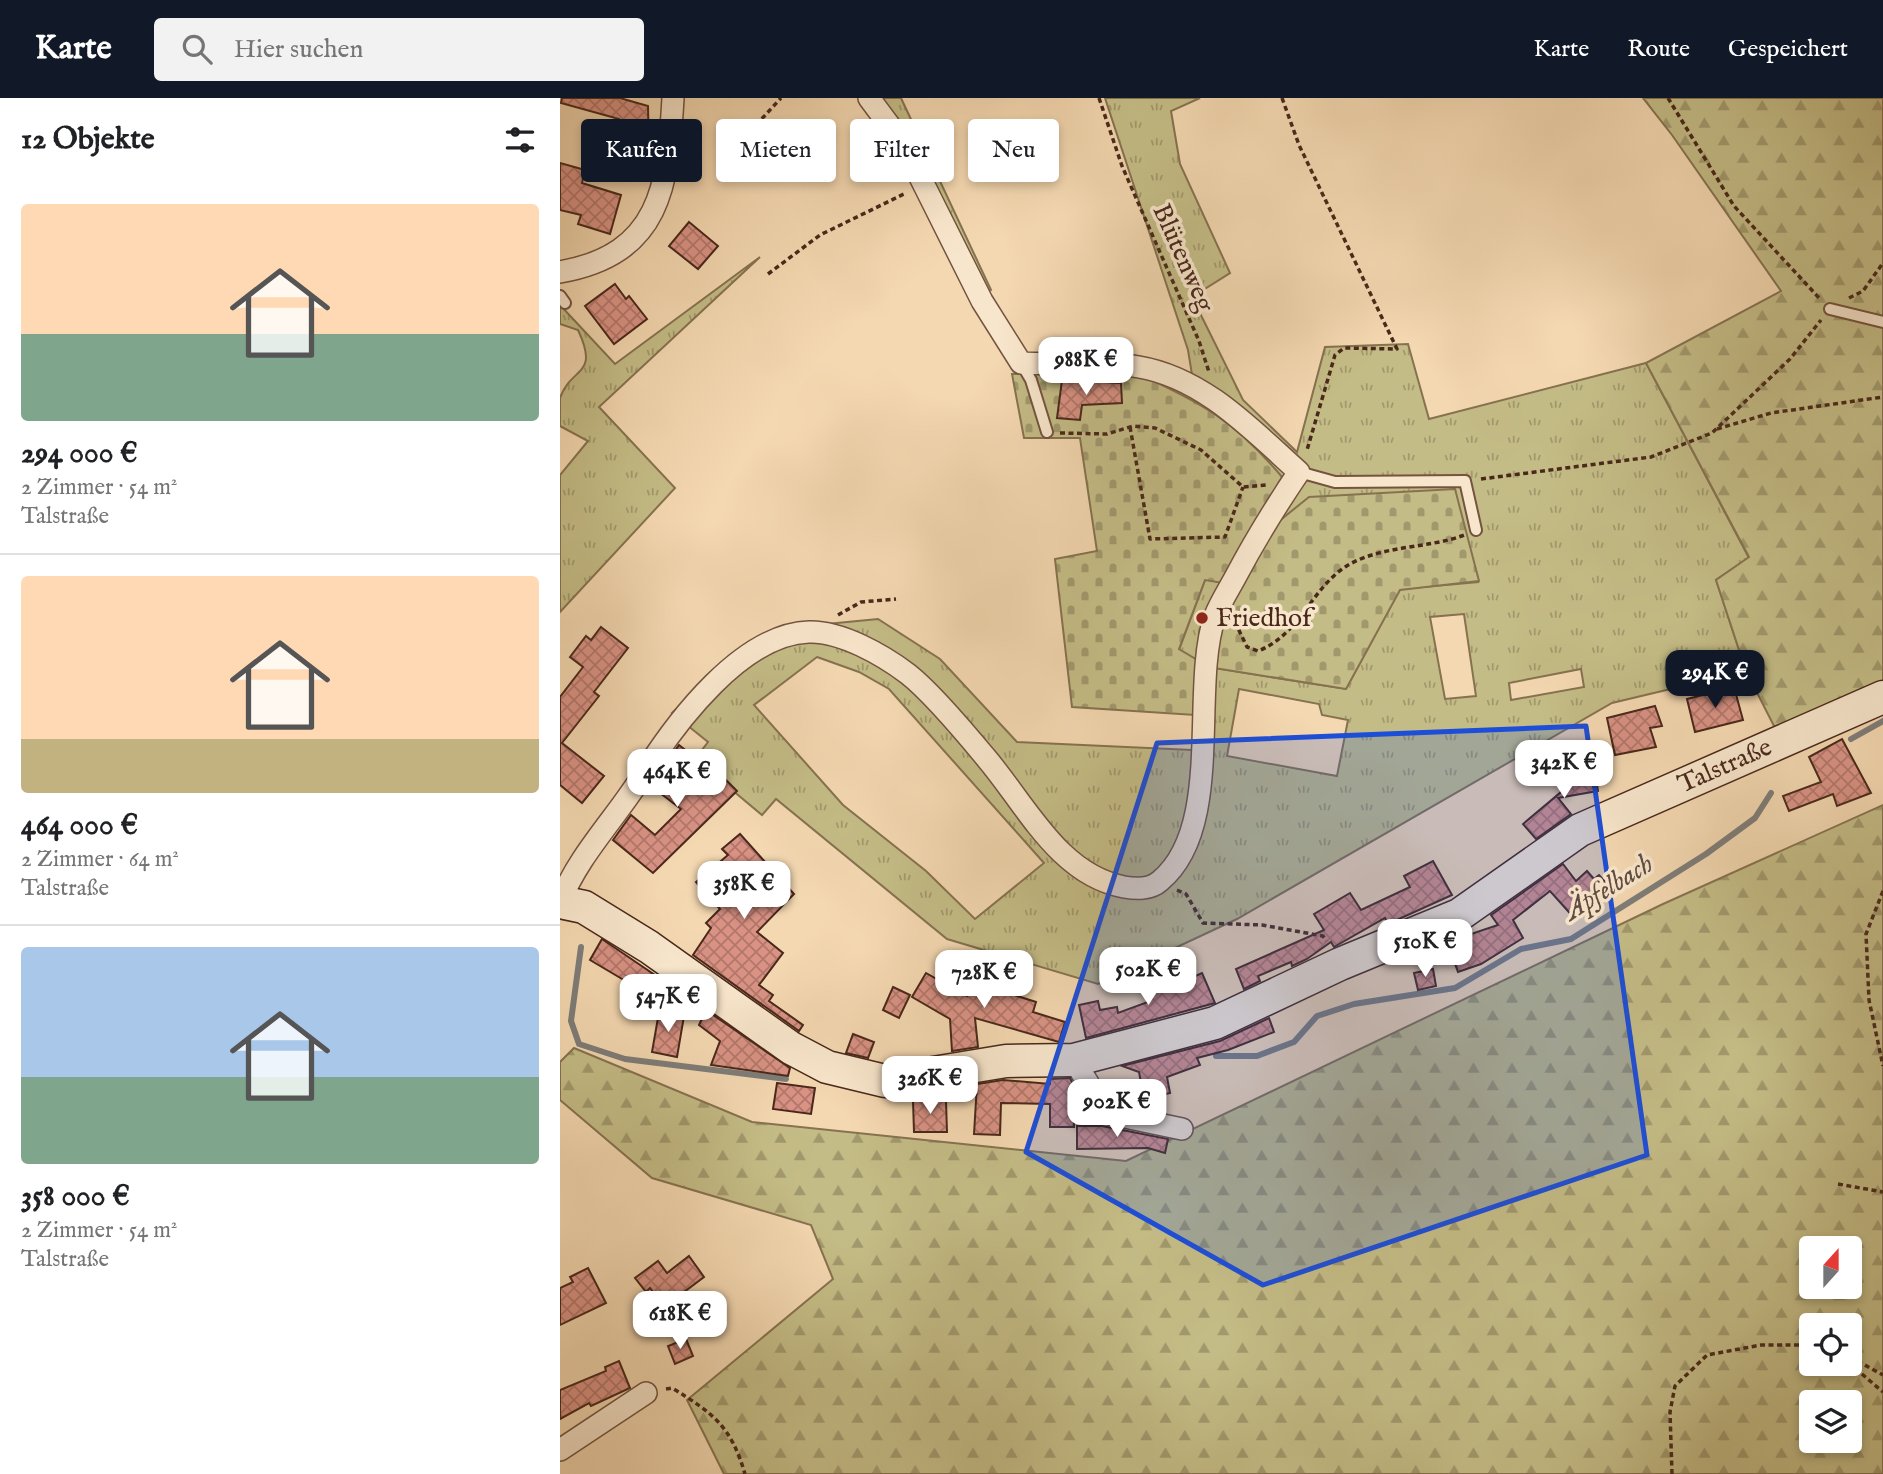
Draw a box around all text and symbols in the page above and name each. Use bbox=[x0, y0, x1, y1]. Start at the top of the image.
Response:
search box bbox=[154, 18, 644, 81]
text: Karte bbox=[35, 28, 112, 70]
icon: search bbox=[178, 30, 216, 68]
text: Hier suchen bbox=[234, 33, 363, 66]
text: Karte bbox=[1534, 34, 1589, 65]
text: Route bbox=[1627, 34, 1690, 65]
text: Gespeichert bbox=[1728, 34, 1848, 65]
chip: Kaufen bbox=[581, 119, 702, 182]
chip: Mieten bbox=[716, 119, 836, 182]
chip: Filter bbox=[850, 119, 954, 182]
chip: Neu bbox=[968, 119, 1059, 182]
text: 12 Objekte bbox=[21, 121, 155, 159]
icon: filters bbox=[501, 121, 539, 159]
street label: Blütenweg bbox=[1145, 199, 1222, 318]
icon: home bbox=[217, 250, 343, 376]
pin: 988K € bbox=[1029, 338, 1143, 397]
text: 988K € bbox=[1054, 345, 1118, 374]
text: 294 000 € bbox=[21, 435, 138, 473]
text: 2 Zimmer · 54 m² bbox=[21, 473, 177, 502]
text: Talstraße bbox=[21, 502, 109, 531]
place label: Friedhof bbox=[1216, 602, 1316, 635]
marker: Friedhof bbox=[1194, 610, 1210, 626]
icon: home bbox=[217, 622, 343, 748]
pin: 294K € bbox=[1658, 650, 1772, 710]
text: 294K € bbox=[1681, 658, 1749, 687]
street label: Talstraße bbox=[1673, 731, 1777, 801]
pin: 342K € bbox=[1507, 740, 1621, 800]
text: 342K € bbox=[1531, 748, 1597, 777]
pin: 464K € bbox=[620, 750, 734, 809]
text: 464K € bbox=[643, 757, 711, 786]
text: 464 000 € bbox=[21, 807, 138, 845]
text: 2 Zimmer · 64 m² bbox=[21, 845, 179, 874]
water label: Äpfelbach bbox=[1555, 847, 1660, 931]
pin: 358K € bbox=[687, 862, 801, 921]
text: 358K € bbox=[713, 869, 775, 898]
text: Talstraße bbox=[21, 874, 109, 903]
pin: 510K € bbox=[1368, 920, 1482, 979]
text: 510K € bbox=[1393, 927, 1457, 956]
pin: 502K € bbox=[1091, 948, 1205, 1007]
pin: 728K € bbox=[927, 950, 1041, 1010]
text: 502K € bbox=[1115, 955, 1181, 984]
text: 728K € bbox=[951, 958, 1017, 987]
pin: 547K € bbox=[611, 974, 725, 1034]
text: 547K € bbox=[636, 982, 700, 1011]
icon: home bbox=[217, 993, 343, 1119]
pin: 326K € bbox=[873, 1056, 987, 1116]
text: 326K € bbox=[898, 1064, 962, 1093]
pin: 902K € bbox=[1060, 1080, 1174, 1139]
text: 902K € bbox=[1083, 1087, 1151, 1116]
text: 358 000 € bbox=[21, 1178, 130, 1216]
text: 2 Zimmer · 54 m² bbox=[21, 1216, 177, 1245]
north arrow bbox=[1799, 1236, 1862, 1298]
map controls bbox=[1799, 1236, 1862, 1453]
text: Talstraße bbox=[21, 1245, 109, 1274]
pin: 618K € bbox=[623, 1292, 737, 1351]
text: 618K € bbox=[649, 1299, 711, 1328]
button: locate bbox=[1799, 1313, 1862, 1376]
button: layers bbox=[1799, 1390, 1862, 1453]

